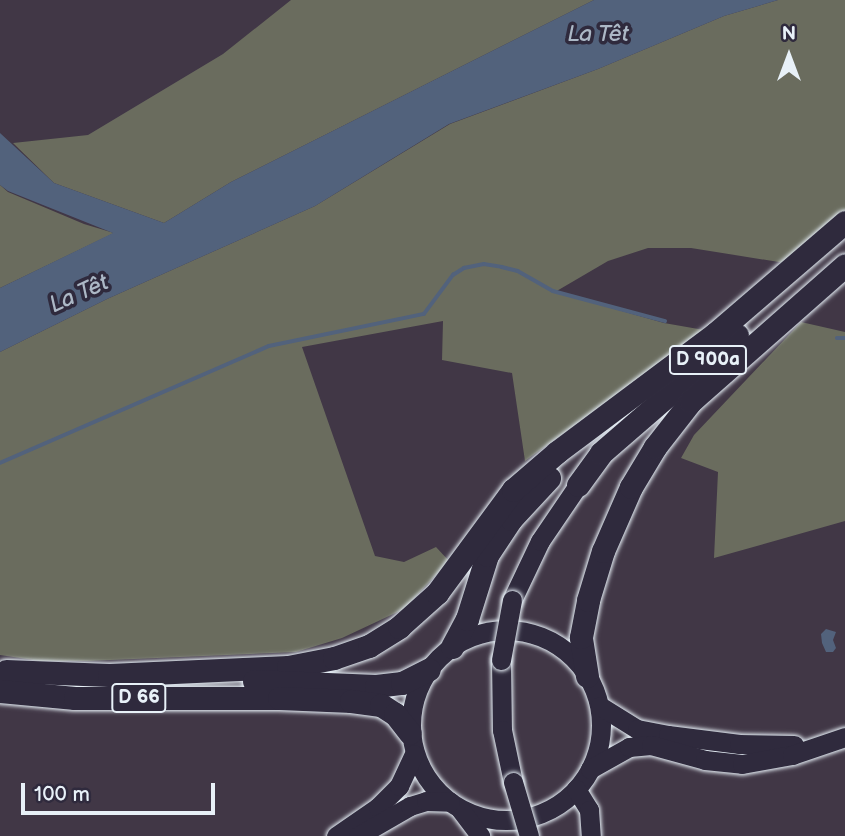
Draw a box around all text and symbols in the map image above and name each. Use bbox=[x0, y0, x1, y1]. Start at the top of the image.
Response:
water label: La Têt bbox=[567, 20, 629, 48]
north arrow bbox=[754, 21, 824, 91]
text: N bbox=[782, 23, 796, 46]
water label: La Têt bbox=[45, 269, 113, 319]
road number: D 900a bbox=[668, 344, 748, 376]
road number: D 66 bbox=[111, 682, 167, 713]
scale bar bbox=[24, 770, 219, 814]
text: 100 m bbox=[34, 782, 90, 807]

